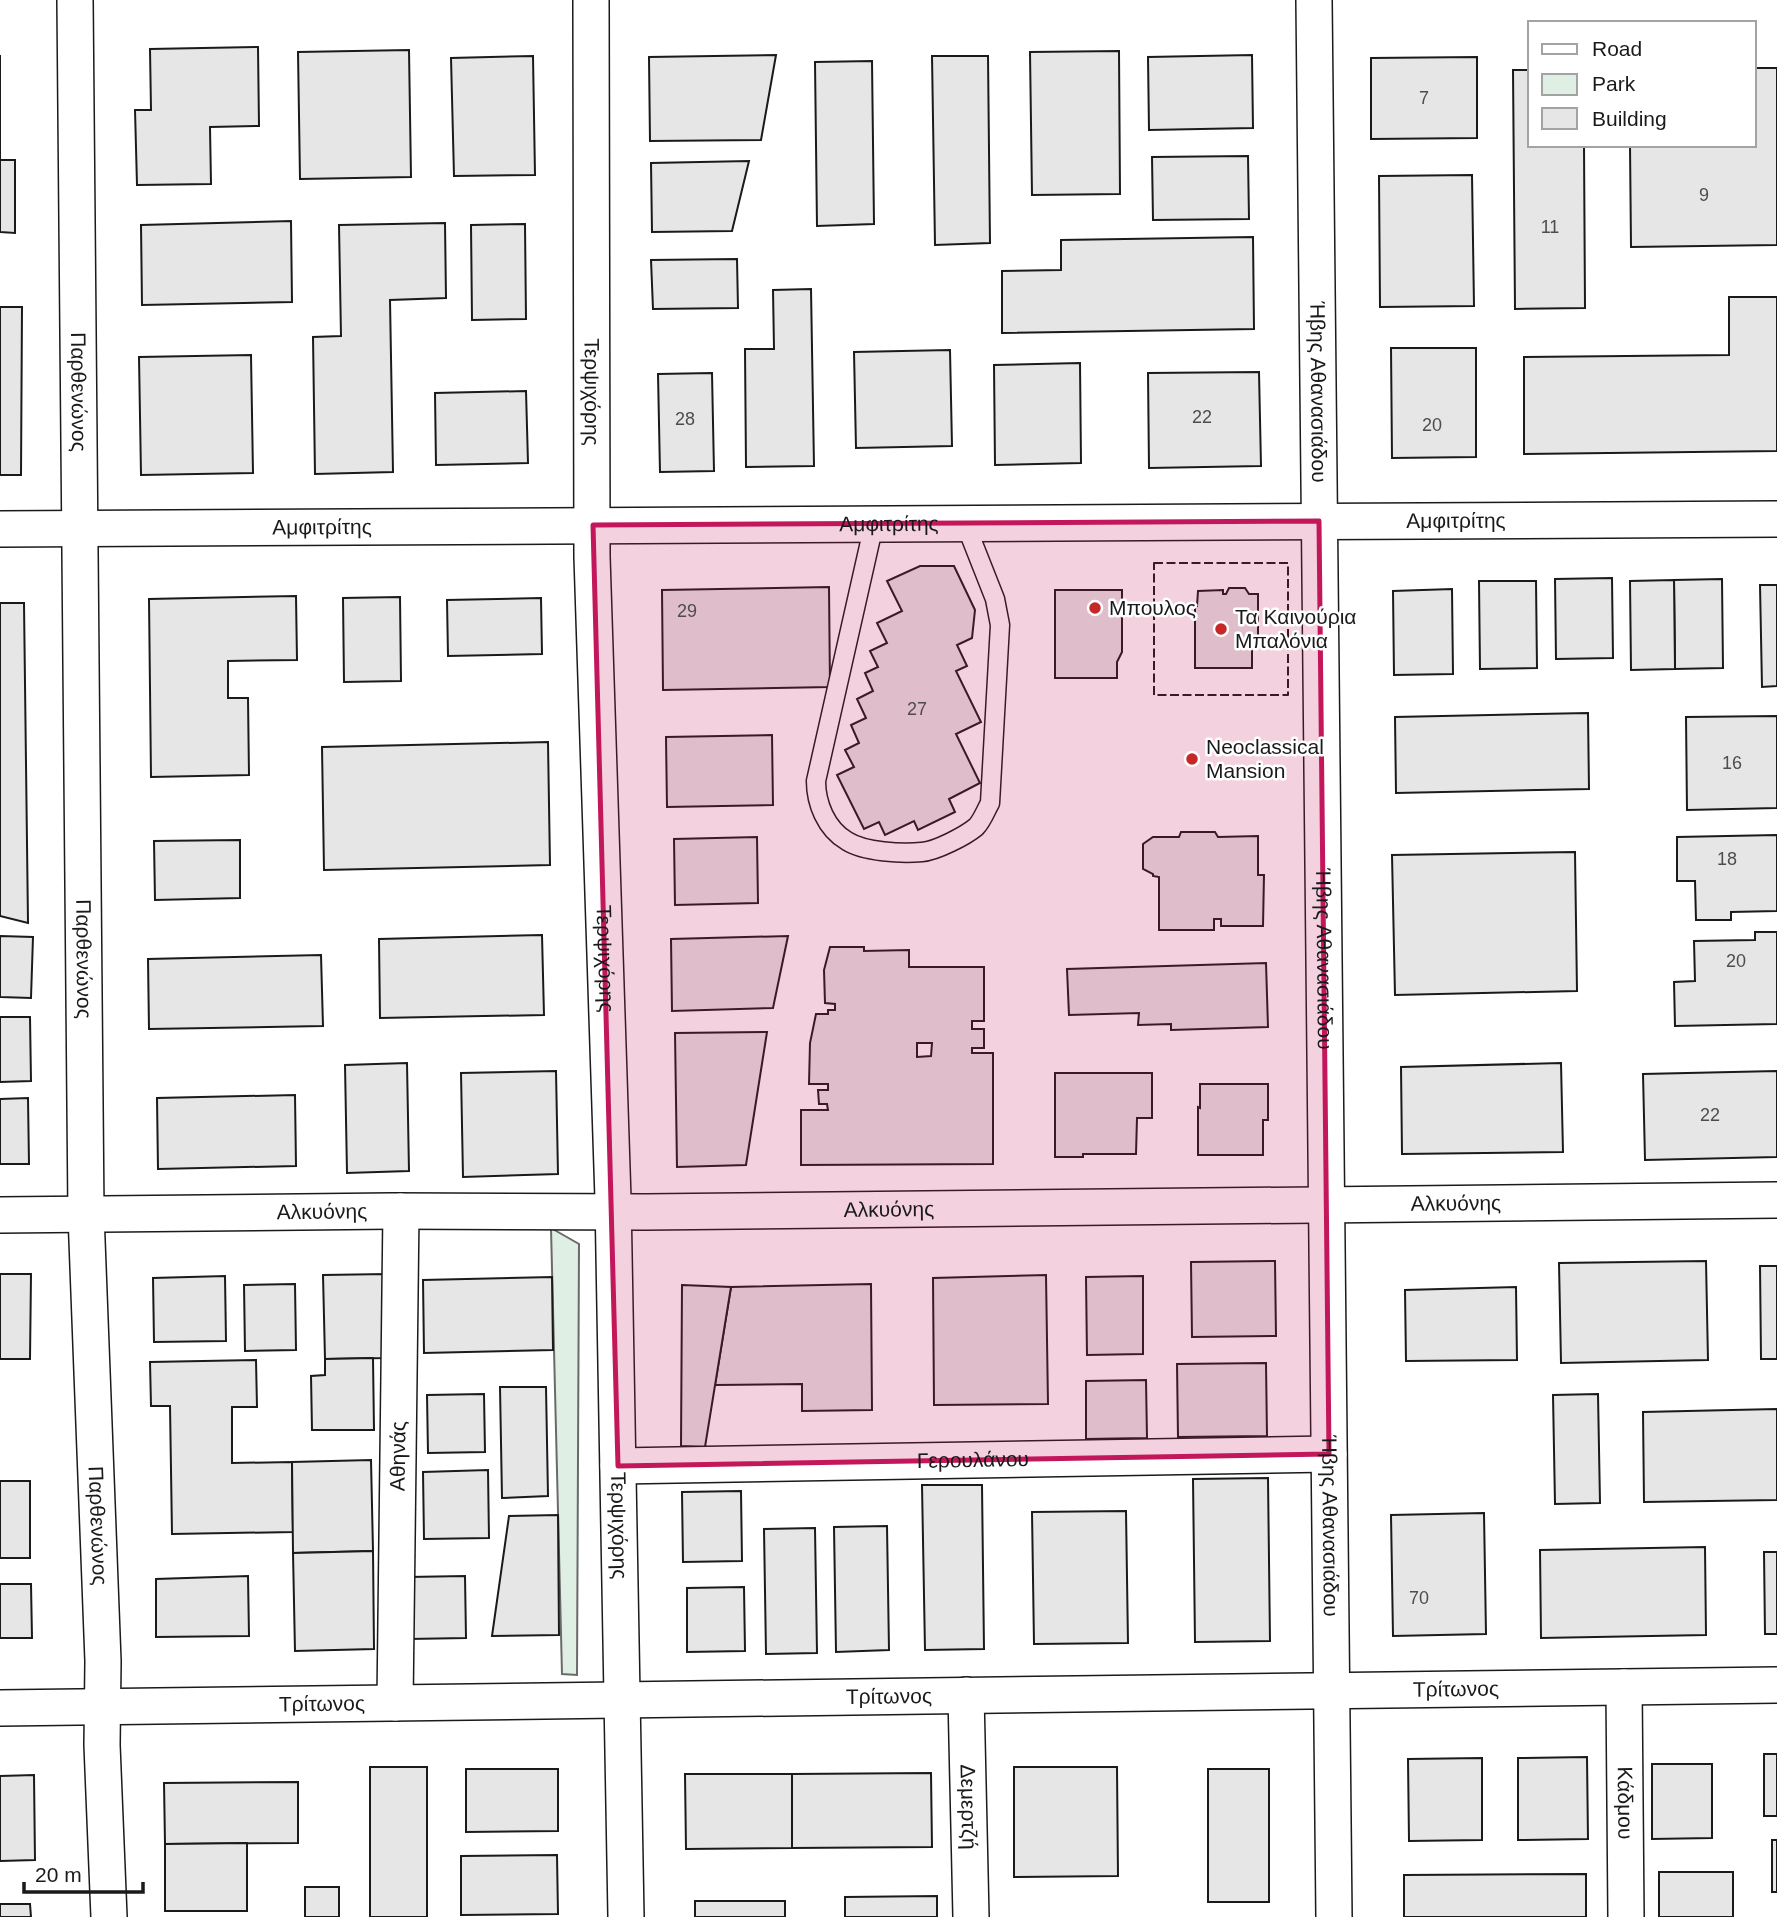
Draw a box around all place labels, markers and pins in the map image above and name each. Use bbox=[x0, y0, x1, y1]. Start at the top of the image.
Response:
place label: Μπουλος bbox=[1109, 596, 1196, 619]
marker: Μπουλος bbox=[1087, 600, 1103, 616]
place label: Τα Καινούρια Μπαλόνια bbox=[1235, 605, 1356, 652]
marker: Τα Καινούρια Μπαλόνια bbox=[1213, 621, 1229, 637]
place label: Neoclassical Mansion bbox=[1206, 735, 1324, 782]
marker: Neoclassical Mansion bbox=[1184, 751, 1200, 767]

